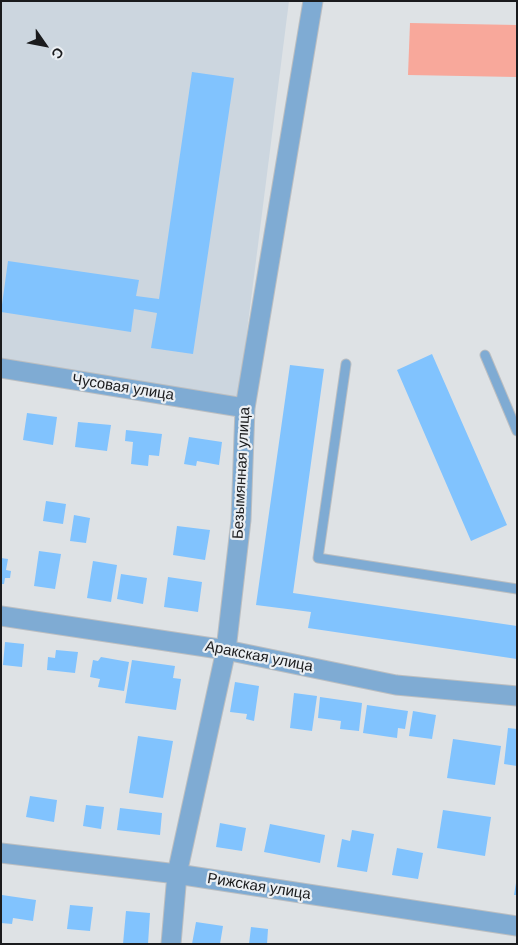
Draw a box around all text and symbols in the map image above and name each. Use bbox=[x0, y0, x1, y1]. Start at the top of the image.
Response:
north arrow bbox=[20, 20, 70, 70]
text: С bbox=[47, 44, 68, 62]
street label: Чусовая улица bbox=[71, 371, 175, 405]
street label: Безымянная улица bbox=[230, 407, 254, 539]
street label: Аракская улица bbox=[204, 638, 314, 676]
street label: Рижская улица bbox=[206, 870, 312, 904]

